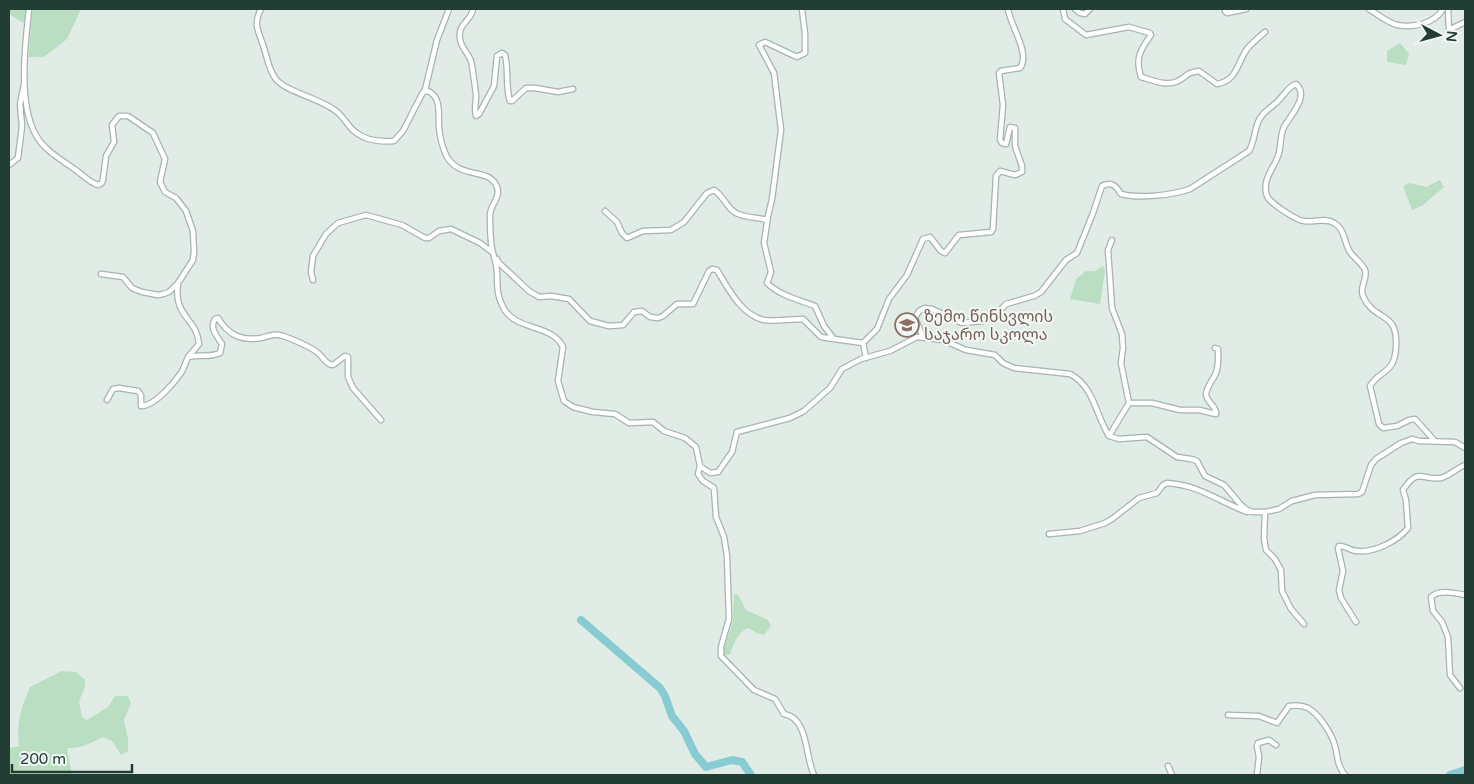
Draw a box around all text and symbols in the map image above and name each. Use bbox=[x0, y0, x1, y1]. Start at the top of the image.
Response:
north arrow bbox=[1414, 10, 1464, 60]
text: N bbox=[1442, 30, 1460, 43]
place label: ზემო წინსვლის საჯარო სკოლა bbox=[924, 307, 1053, 345]
school or university icon: ზემო წინსვლის საჯარო სკოლა bbox=[894, 312, 920, 338]
scale bar bbox=[12, 742, 132, 774]
text: 200 m bbox=[20, 750, 66, 768]

